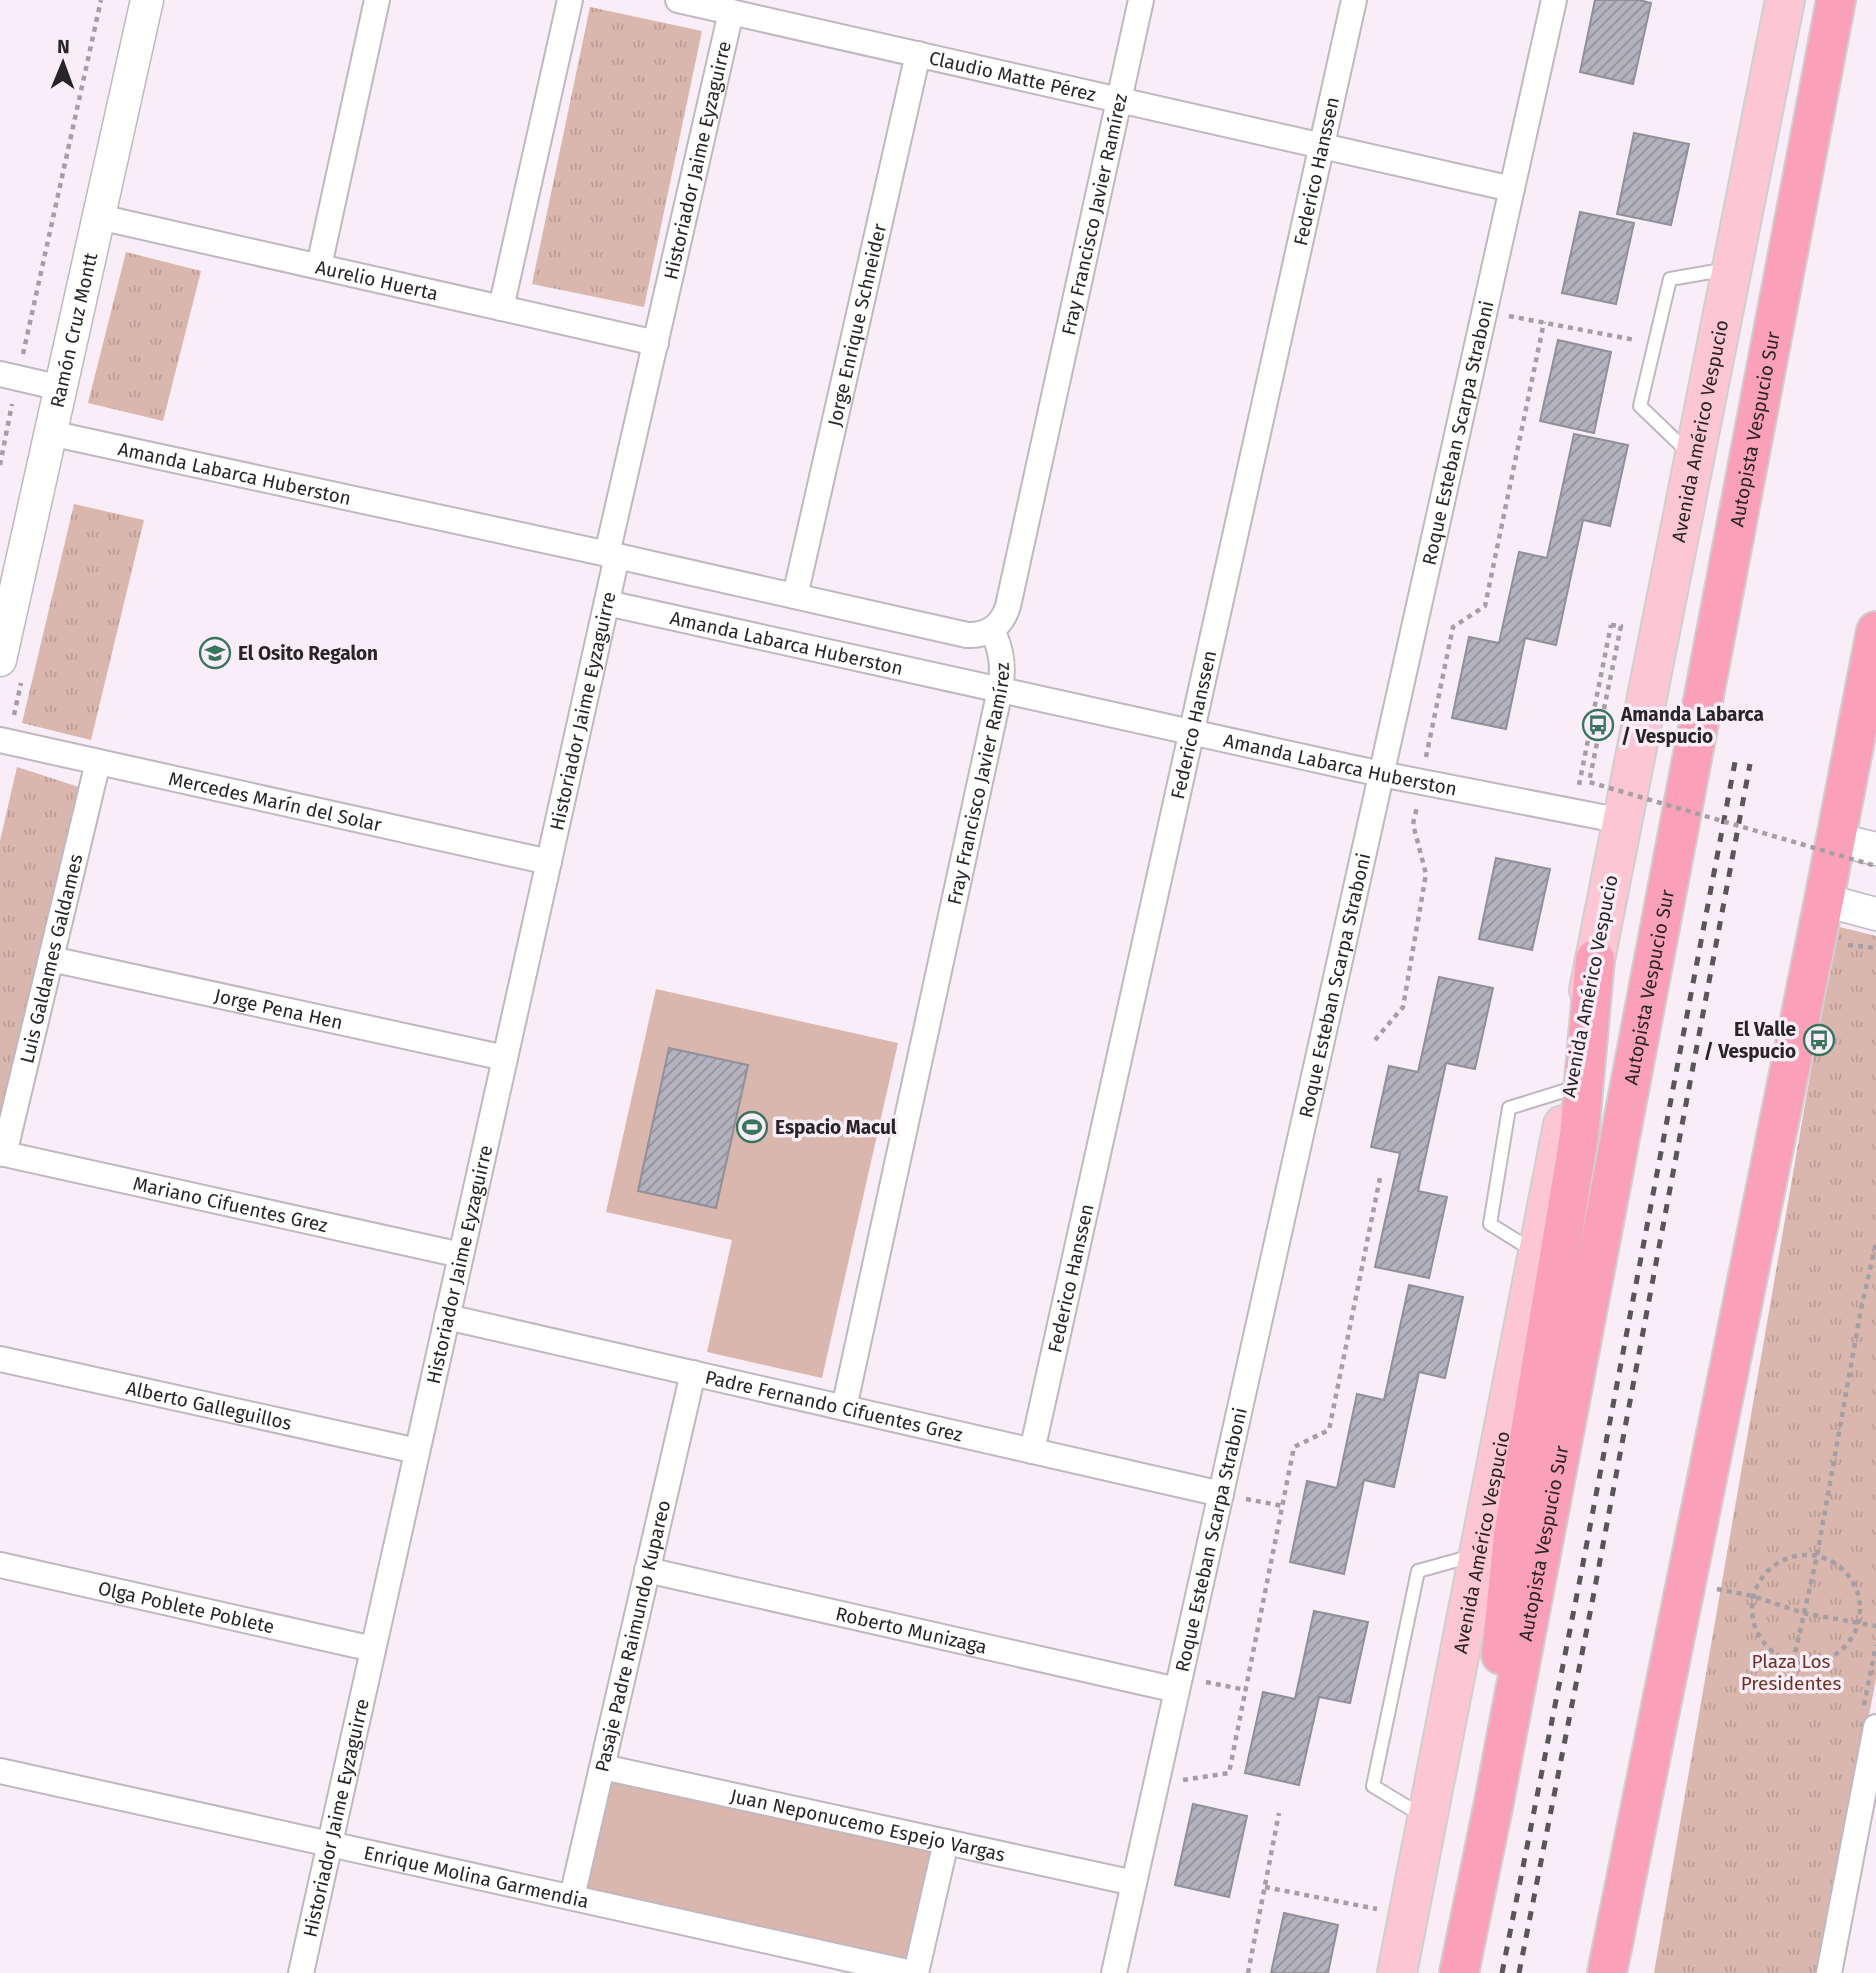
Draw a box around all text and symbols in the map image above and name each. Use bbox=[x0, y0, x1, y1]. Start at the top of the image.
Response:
north arrow bbox=[28, 28, 98, 98]
text: N bbox=[57, 35, 70, 58]
street label: Historiador Jaime Eyzaguirre bbox=[659, 39, 736, 282]
street label: Claudio Matte Pérez bbox=[927, 46, 1098, 106]
street label: Fray Francisco Javier Ramírez bbox=[1056, 91, 1132, 337]
street label: Federico Hanssen bbox=[1288, 95, 1344, 248]
street label: Jorge Enrique Schneider bbox=[822, 221, 891, 428]
street label: Ramón Cruz Montt bbox=[45, 250, 102, 410]
street label: Aurelio Huerta bbox=[314, 255, 440, 305]
street label: Roque Esteban Scarpa Straboni bbox=[1417, 298, 1498, 567]
street label: Avenida Américo Vespucio bbox=[1666, 318, 1733, 544]
street label: Autopista Vespucio Sur bbox=[1725, 329, 1784, 529]
street label: Amanda Labarca Huberston bbox=[116, 437, 353, 510]
street label: Historiador Jaime Eyzaguirre bbox=[545, 589, 620, 833]
street label: Amanda Labarca Huberston bbox=[668, 606, 905, 680]
school or university icon: El Osito Regalon bbox=[198, 636, 232, 670]
place label: El Osito Regalon bbox=[238, 642, 378, 665]
street label: Federico Hanssen bbox=[1166, 648, 1221, 801]
street label: Fray Francisco Javier Ramírez bbox=[942, 662, 1014, 907]
place label: Amanda Labarca / Vespucio bbox=[1620, 703, 1764, 748]
bus stop icon: Amanda Labarca / Vespucio bbox=[1581, 708, 1615, 742]
street label: Amanda Labarca Huberston bbox=[1222, 728, 1459, 800]
street label: Mercedes Marín del Solar bbox=[167, 766, 385, 836]
street label: Roque Esteban Scarpa Straboni bbox=[1294, 851, 1375, 1120]
street label: Luis Galdames Galdames bbox=[15, 852, 87, 1065]
street label: Avenida Américo Vespucio bbox=[1557, 873, 1623, 1099]
street label: Autopista Vespucio Sur bbox=[1619, 887, 1679, 1087]
street label: Jorge Pena Hen bbox=[212, 983, 345, 1034]
place label: El Valle / Vespucio bbox=[1704, 1018, 1796, 1063]
bus stop icon: El Valle / Vespucio bbox=[1802, 1023, 1836, 1057]
sports icon: Espacio Macul bbox=[735, 1110, 769, 1144]
place label: Espacio Macul bbox=[775, 1116, 897, 1139]
street label: Historiador Jaime Eyzaguirre bbox=[421, 1143, 497, 1386]
street label: Mariano Cifuentes Grez bbox=[131, 1171, 330, 1237]
street label: Federico Hanssen bbox=[1043, 1202, 1098, 1355]
street label: Padre Fernando Cifuentes Grez bbox=[703, 1365, 965, 1446]
street label: Alberto Galleguillos bbox=[124, 1376, 294, 1435]
street label: Roque Esteban Scarpa Straboni bbox=[1170, 1405, 1251, 1674]
street label: Avenida Américo Vespucio bbox=[1448, 1429, 1514, 1655]
street label: Autopista Vespucio Sur bbox=[1513, 1443, 1573, 1643]
street label: Pasaje Padre Raimundo Kupareo bbox=[590, 1498, 675, 1774]
street label: Olga Poblete Poblete bbox=[96, 1576, 277, 1638]
street label: Roberto Munizaga bbox=[833, 1602, 989, 1658]
park label: Plaza Los Presidentes bbox=[1741, 1650, 1841, 1695]
street label: Historiador Jaime Eyzaguirre bbox=[298, 1696, 373, 1939]
street label: Juan Neponucemo Espejo Vargas bbox=[728, 1784, 1007, 1866]
street label: Enrique Molina Garmendia bbox=[362, 1840, 591, 1913]

